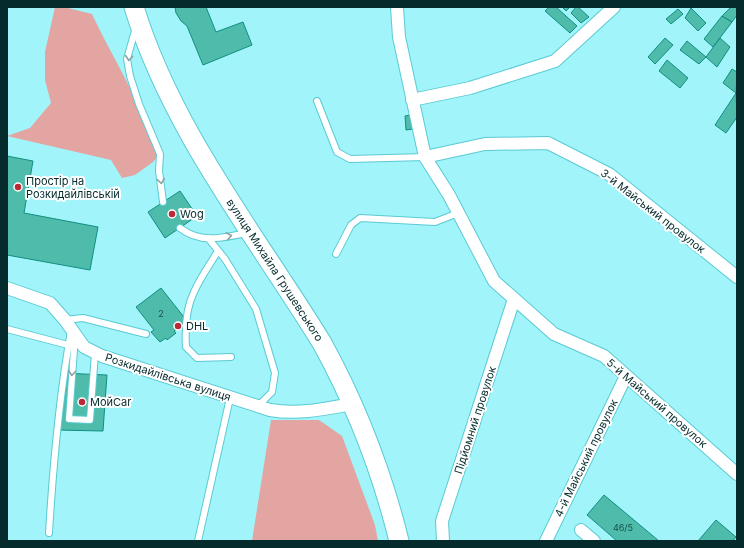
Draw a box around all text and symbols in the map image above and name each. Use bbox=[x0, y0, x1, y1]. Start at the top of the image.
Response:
one-way arrow bbox=[124, 54, 133, 61]
street label: 3-й Майський провулок bbox=[598, 166, 708, 256]
place label: Простір на Розкидайлівській bbox=[26, 174, 120, 201]
one-way arrow bbox=[156, 178, 165, 184]
marker: Простір на Розкидайлівській bbox=[13, 182, 23, 192]
street label: вулиця Михайла Грушевського bbox=[224, 196, 327, 344]
place label: Wog bbox=[180, 207, 204, 221]
marker: Wog bbox=[167, 209, 177, 219]
one-way arrow bbox=[226, 233, 232, 241]
house number: 2 bbox=[158, 308, 164, 319]
place label: DHL bbox=[186, 319, 208, 333]
marker: DHL bbox=[173, 321, 183, 331]
street label: Розкидайлівська вулиця bbox=[103, 350, 233, 404]
street label: 5-й Майський провулок bbox=[604, 355, 710, 451]
street label: Підйомний провулок bbox=[451, 364, 499, 476]
one-way arrow bbox=[68, 370, 77, 376]
place label: МойCar bbox=[90, 395, 131, 409]
marker: МойCar bbox=[77, 397, 87, 407]
street label: 4-й Майський провулок bbox=[551, 397, 621, 519]
house number: 46/5 bbox=[613, 522, 633, 533]

